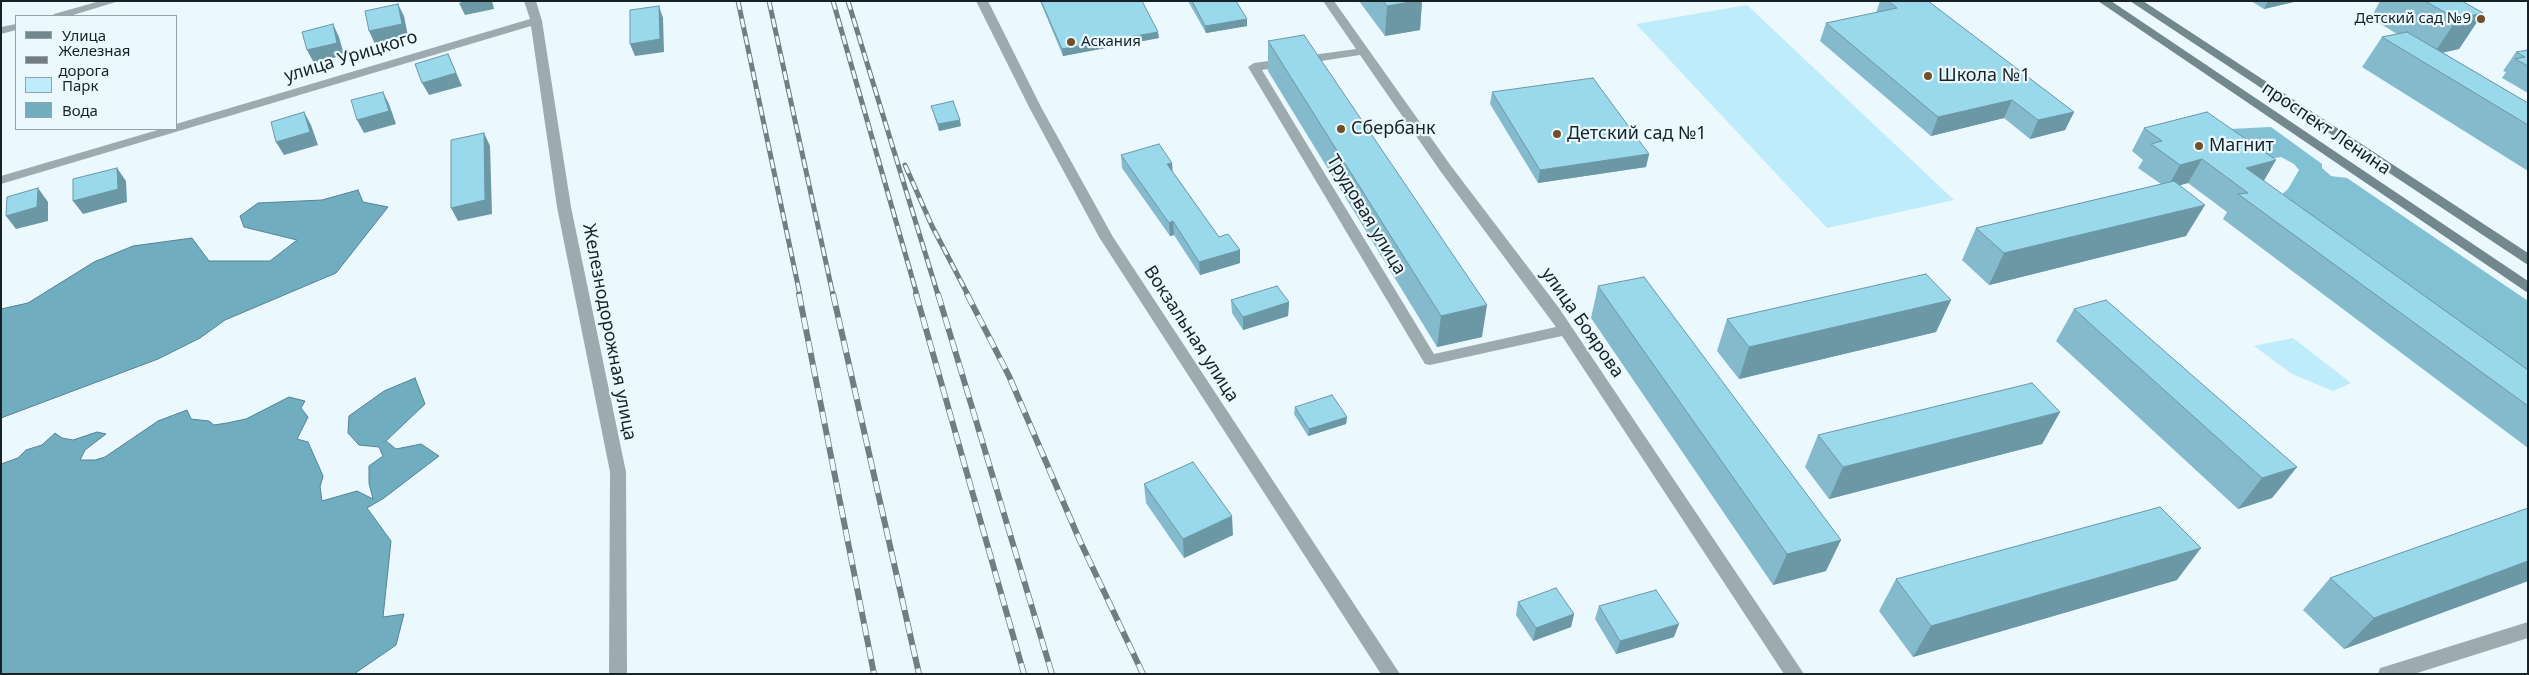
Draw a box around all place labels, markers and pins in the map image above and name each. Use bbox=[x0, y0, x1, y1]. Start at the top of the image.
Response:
place label: Детский сад №9 bbox=[2355, 10, 2471, 28]
marker: Детский сад №9 bbox=[2475, 13, 2487, 25]
place label: Аскания bbox=[1081, 33, 1141, 51]
marker: Аскания bbox=[1065, 36, 1077, 48]
place label: Школа №1 bbox=[1938, 65, 2030, 87]
marker: Школа №1 bbox=[1922, 70, 1934, 82]
place label: Сбербанк bbox=[1351, 118, 1435, 140]
marker: Сбербанк bbox=[1335, 123, 1347, 135]
place label: Детский сад №1 bbox=[1567, 123, 1707, 145]
marker: Детский сад №1 bbox=[1551, 128, 1563, 140]
place label: Магнит bbox=[2209, 135, 2274, 157]
marker: Магнит bbox=[2193, 140, 2205, 152]

